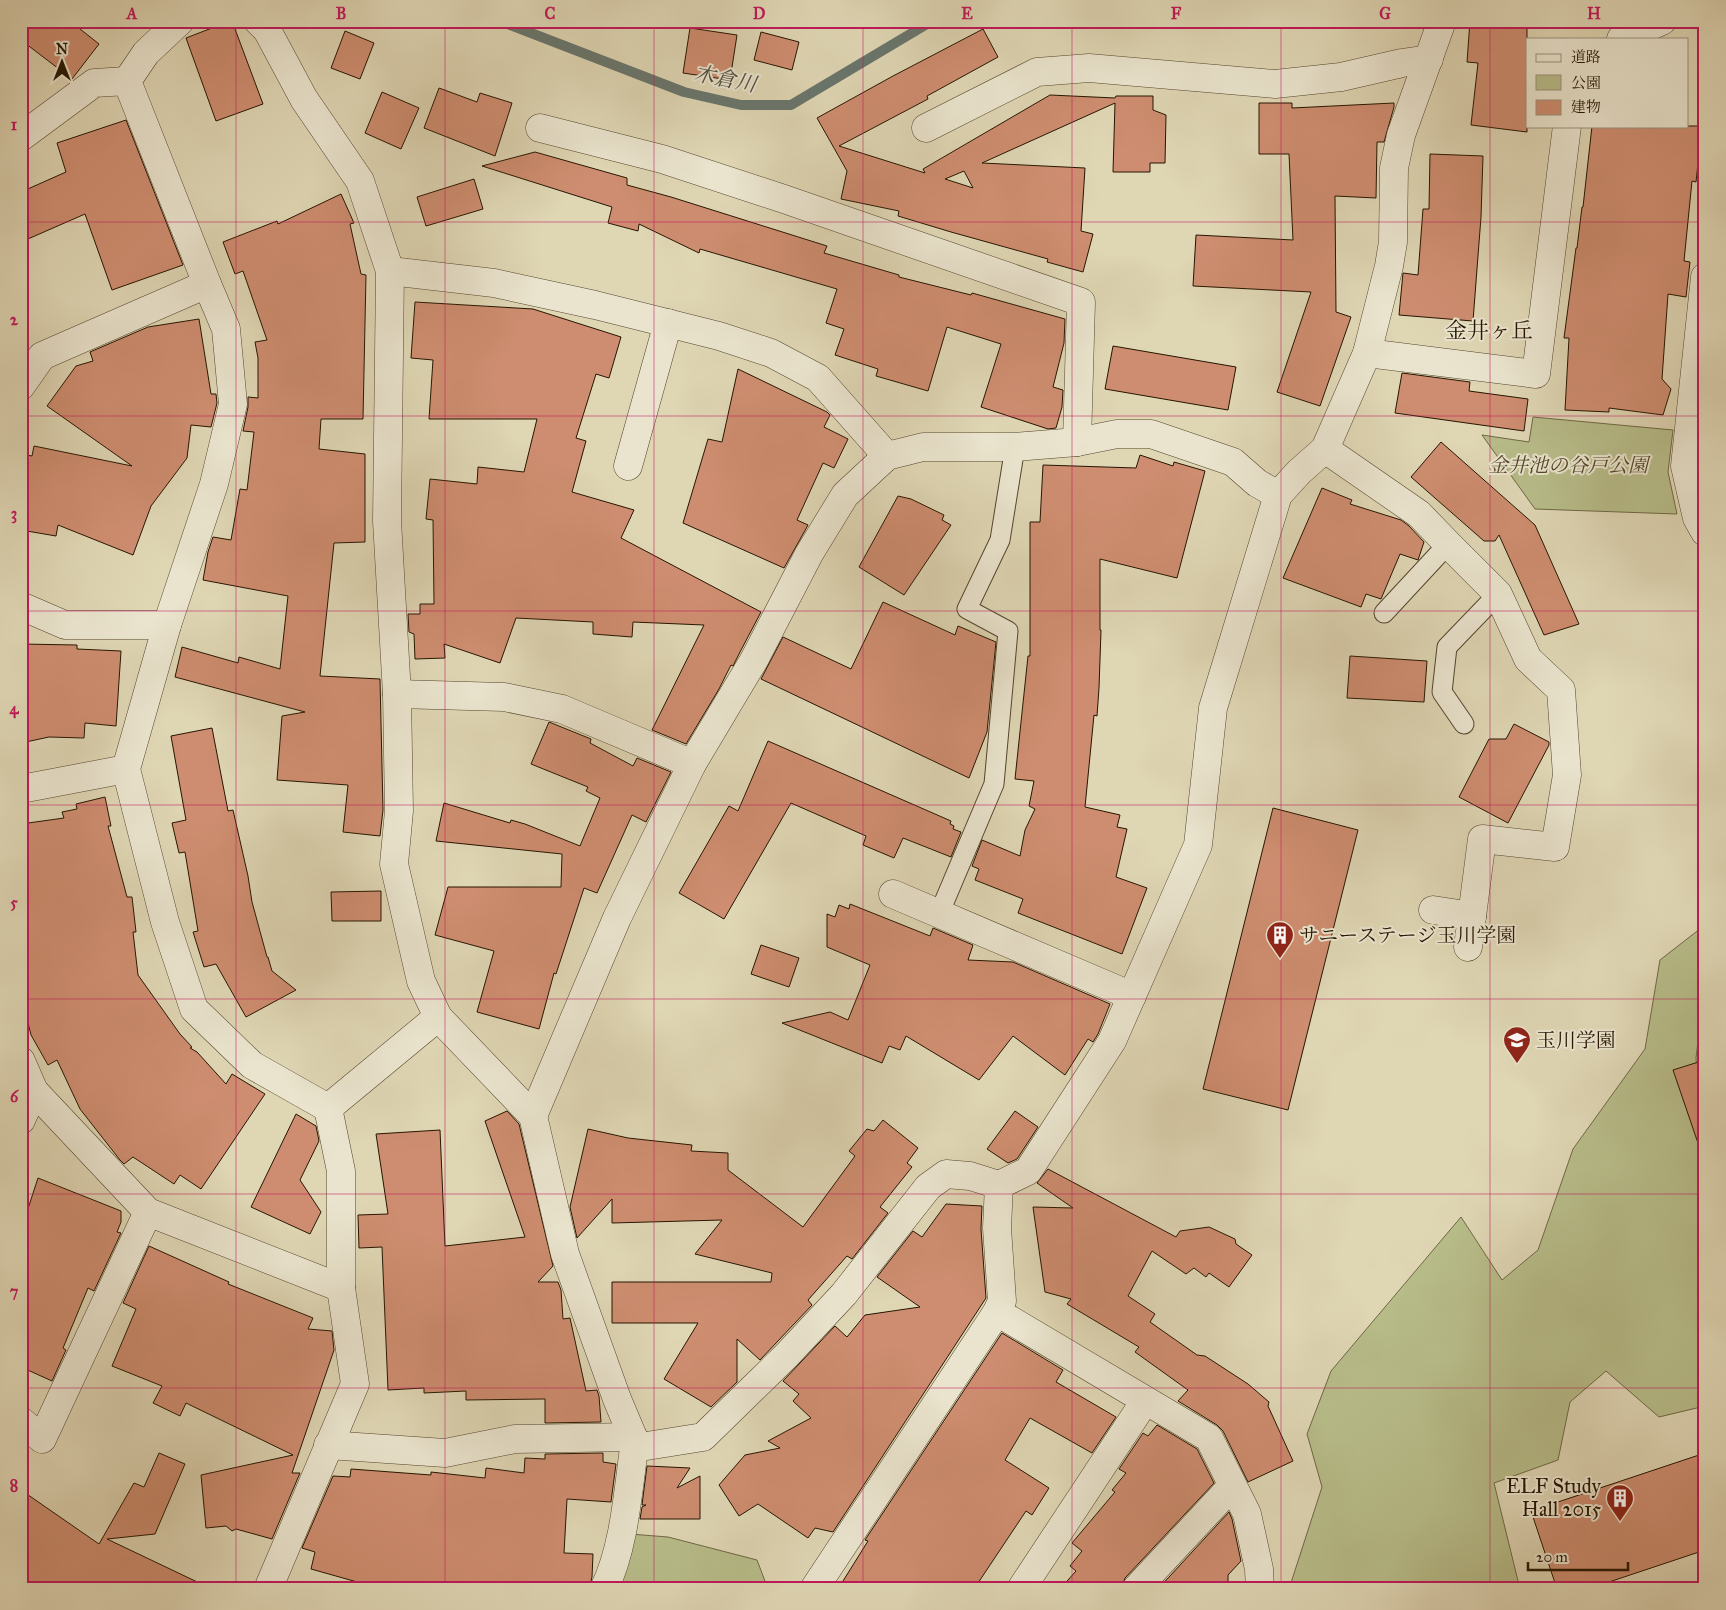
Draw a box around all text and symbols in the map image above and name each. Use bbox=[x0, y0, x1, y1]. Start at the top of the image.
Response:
text: A bbox=[126, 4, 138, 23]
text: B bbox=[336, 4, 346, 23]
text: C bbox=[545, 4, 556, 23]
text: D bbox=[753, 4, 766, 23]
text: E bbox=[961, 4, 973, 23]
text: F bbox=[1171, 4, 1182, 23]
text: G bbox=[1379, 4, 1391, 23]
text: H bbox=[1587, 4, 1601, 23]
north arrow bbox=[38, 38, 88, 88]
legend bbox=[1526, 38, 1688, 128]
text: N bbox=[56, 41, 68, 58]
text: 道路 bbox=[1571, 48, 1601, 66]
water label: 木倉川 bbox=[692, 60, 760, 98]
text: 公園 bbox=[1571, 74, 1601, 92]
text: 建物 bbox=[1571, 98, 1601, 116]
text: 1 bbox=[11, 115, 18, 134]
text: 2 bbox=[10, 310, 19, 329]
district label: 金井ヶ丘 bbox=[1445, 317, 1533, 344]
park label: 金井池の谷戸公園 bbox=[1488, 453, 1651, 477]
text: 3 bbox=[11, 504, 17, 524]
text: 4 bbox=[10, 699, 20, 719]
text: 5 bbox=[10, 893, 18, 912]
building icon: サニーステージ玉川学園 bbox=[1265, 920, 1295, 959]
place label: サニーステージ玉川学園 bbox=[1299, 923, 1516, 947]
school or university icon: 玉川学園 bbox=[1502, 1025, 1532, 1064]
place label: 玉川学園 bbox=[1536, 1028, 1616, 1052]
text: 6 bbox=[10, 1087, 19, 1106]
text: 7 bbox=[10, 1282, 19, 1301]
place label: ELF Study Hall 2015 bbox=[1506, 1474, 1602, 1521]
text: 8 bbox=[10, 1476, 18, 1495]
building icon: ELF Study Hall 2015 bbox=[1605, 1483, 1635, 1522]
scale bar bbox=[1528, 1540, 1628, 1572]
text: 20 m bbox=[1536, 1548, 1568, 1566]

